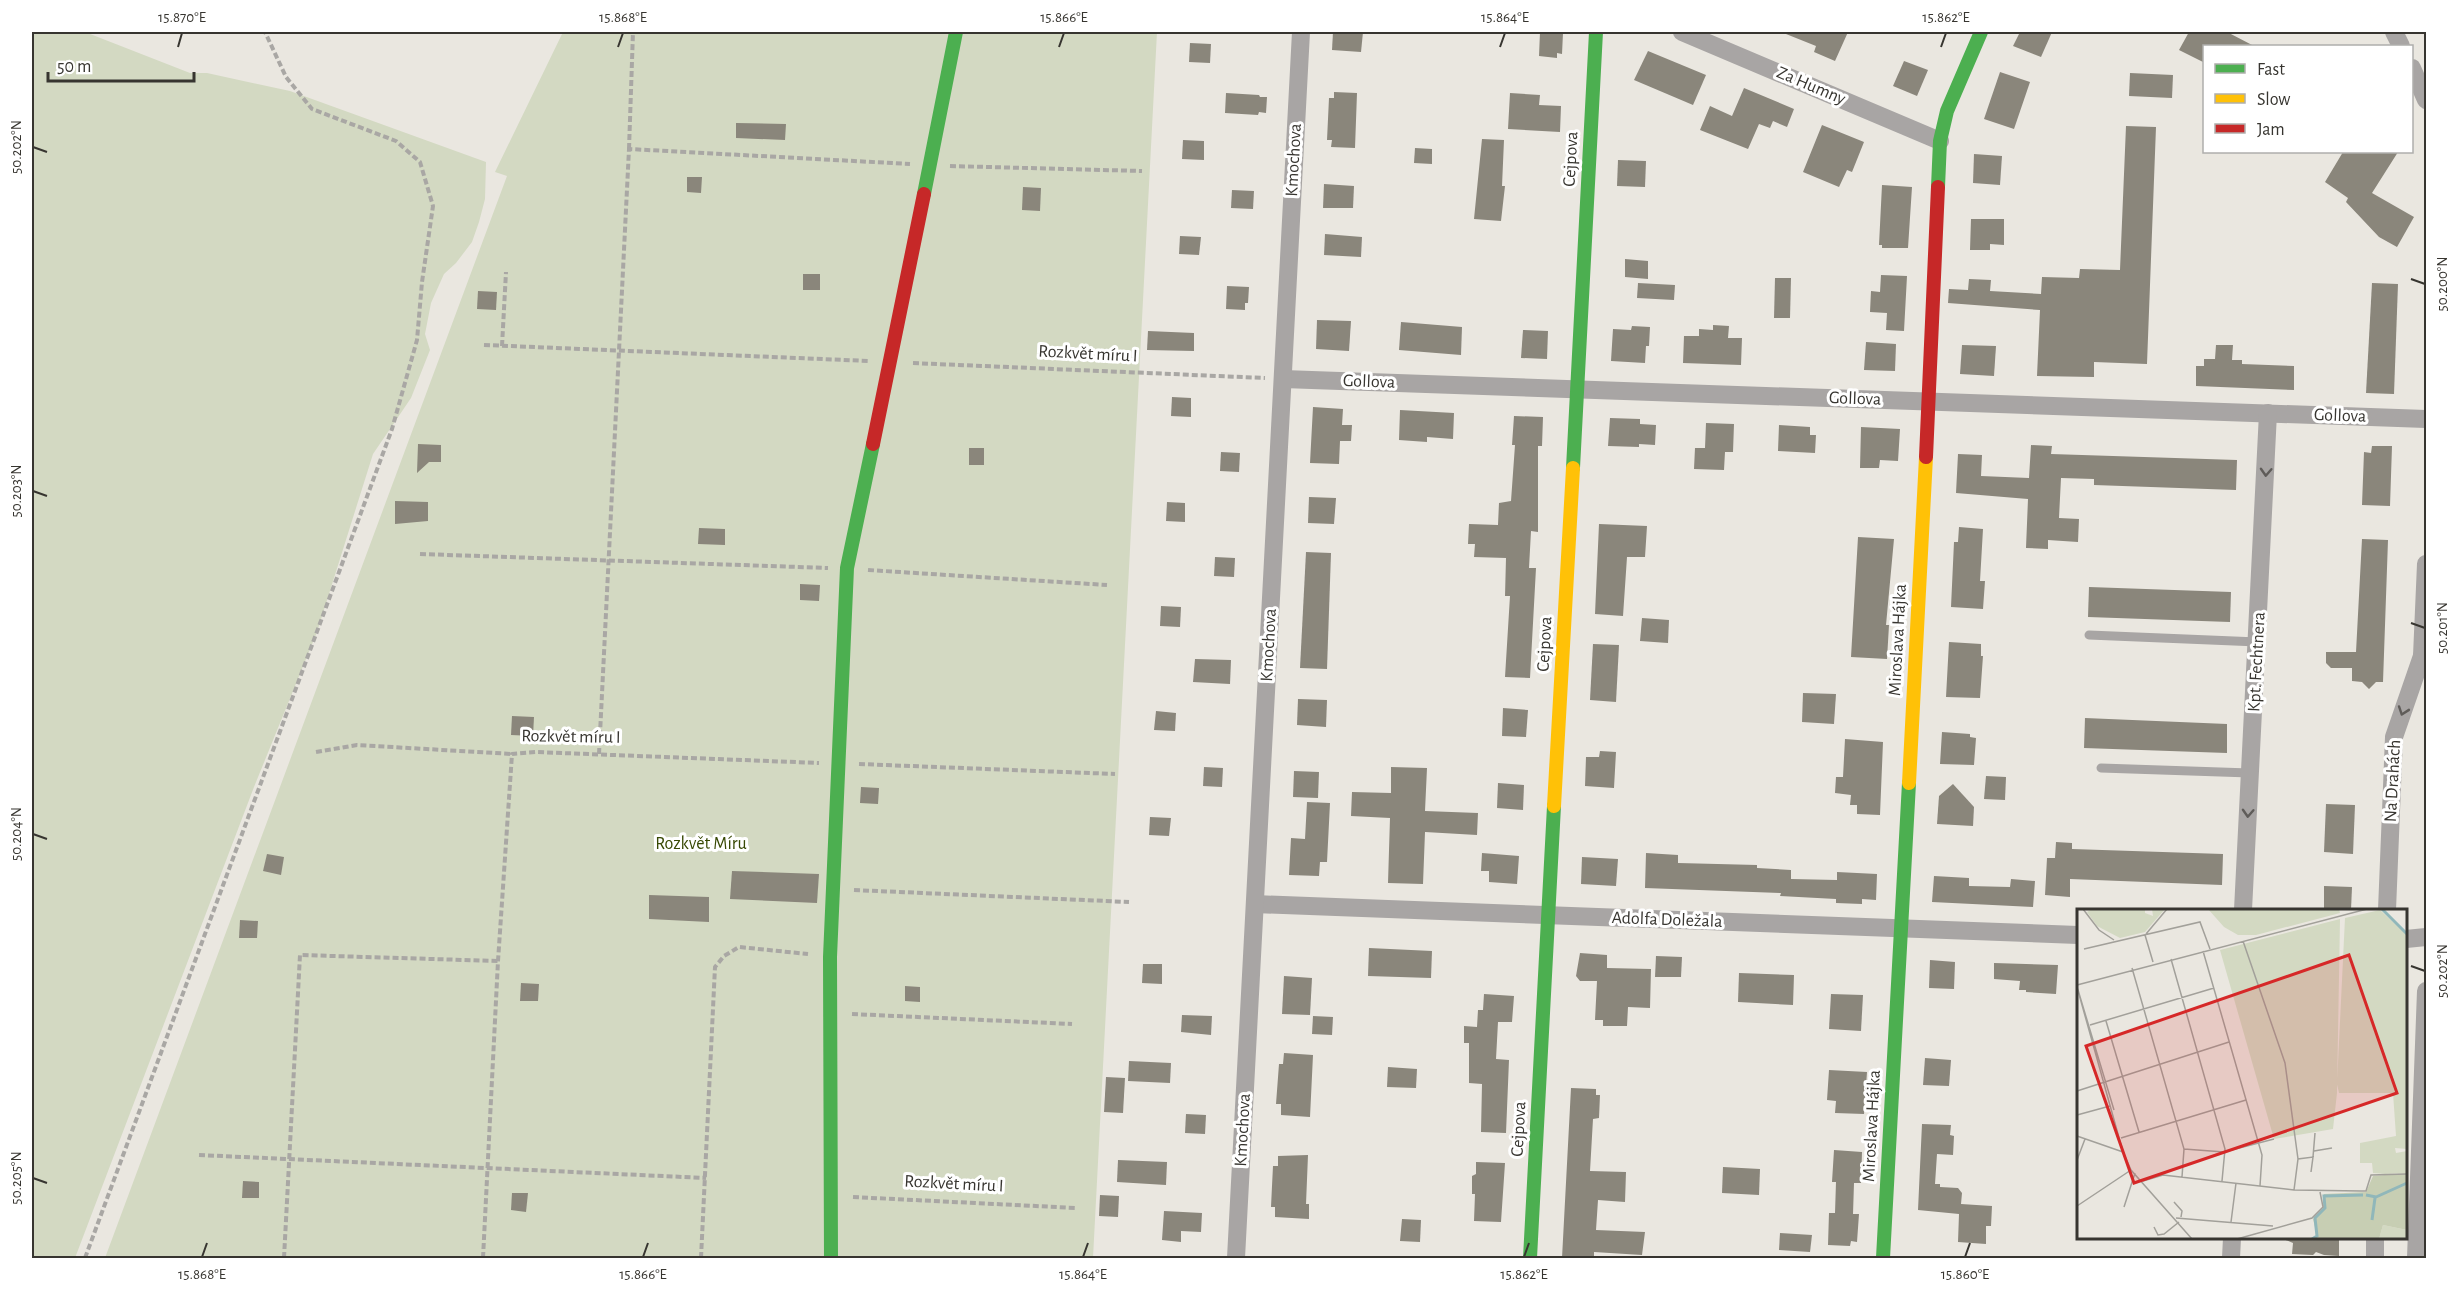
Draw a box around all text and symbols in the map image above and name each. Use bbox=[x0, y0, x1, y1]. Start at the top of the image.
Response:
text: 15.870°E bbox=[158, 10, 206, 25]
text: 15.868°E bbox=[599, 10, 647, 25]
text: 15.866°E bbox=[1040, 10, 1088, 25]
text: 15.864°E bbox=[1481, 10, 1529, 25]
text: 15.862°E bbox=[1922, 10, 1970, 25]
scale bar bbox=[48, 45, 194, 83]
legend bbox=[2203, 45, 2413, 153]
text: 50 m bbox=[57, 58, 91, 76]
text: Fast bbox=[2257, 61, 2285, 79]
street label: Za Humny bbox=[1774, 63, 1848, 109]
text: Slow bbox=[2257, 91, 2290, 109]
text: 50.202°N bbox=[9, 120, 24, 174]
text: Jam bbox=[2257, 121, 2285, 139]
street label: Kmochova bbox=[1283, 123, 1305, 197]
street label: Cejpova bbox=[1561, 131, 1581, 187]
text: 50.200°N bbox=[2435, 257, 2450, 311]
street label: Rozkvět míru I bbox=[1038, 342, 1138, 366]
street label: Gollova bbox=[1342, 372, 1396, 392]
street label: Gollova bbox=[1828, 389, 1882, 409]
street label: Gollova bbox=[2313, 406, 2367, 426]
text: 50.203°N bbox=[9, 464, 24, 518]
one-way arrow bbox=[2259, 467, 2272, 476]
street label: Miroslava Hájka bbox=[1886, 584, 1910, 696]
text: 50.201°N bbox=[2435, 602, 2450, 654]
street label: Kmochova bbox=[1258, 608, 1280, 682]
street label: Kpt. Fechtnera bbox=[2245, 612, 2269, 712]
street label: Cejpova bbox=[1535, 616, 1555, 672]
one-way arrow bbox=[2397, 705, 2410, 716]
street label: Rozkvět míru I bbox=[521, 727, 621, 747]
street label: Na Drahách bbox=[2382, 739, 2404, 823]
text: 50.204°N bbox=[9, 807, 24, 861]
one-way arrow bbox=[2242, 809, 2255, 818]
park label: Rozkvět Míru bbox=[655, 835, 747, 853]
street label: Adolfa Doležala bbox=[1611, 909, 1723, 931]
inset map bbox=[2077, 909, 2407, 1239]
text: 50.202°N bbox=[2435, 944, 2450, 998]
street label: Miroslava Hájka bbox=[1860, 1070, 1884, 1182]
street label: Kmochova bbox=[1232, 1093, 1254, 1167]
street label: Cejpova bbox=[1509, 1101, 1529, 1157]
text: 50.205°N bbox=[9, 1151, 24, 1205]
street label: Rozkvět míru I bbox=[904, 1172, 1004, 1196]
text: 15.868°E bbox=[178, 1267, 226, 1282]
text: 15.866°E bbox=[619, 1267, 667, 1282]
text: 15.864°E bbox=[1059, 1267, 1107, 1282]
text: 15.862°E bbox=[1500, 1267, 1548, 1282]
text: 15.860°E bbox=[1941, 1267, 1989, 1282]

